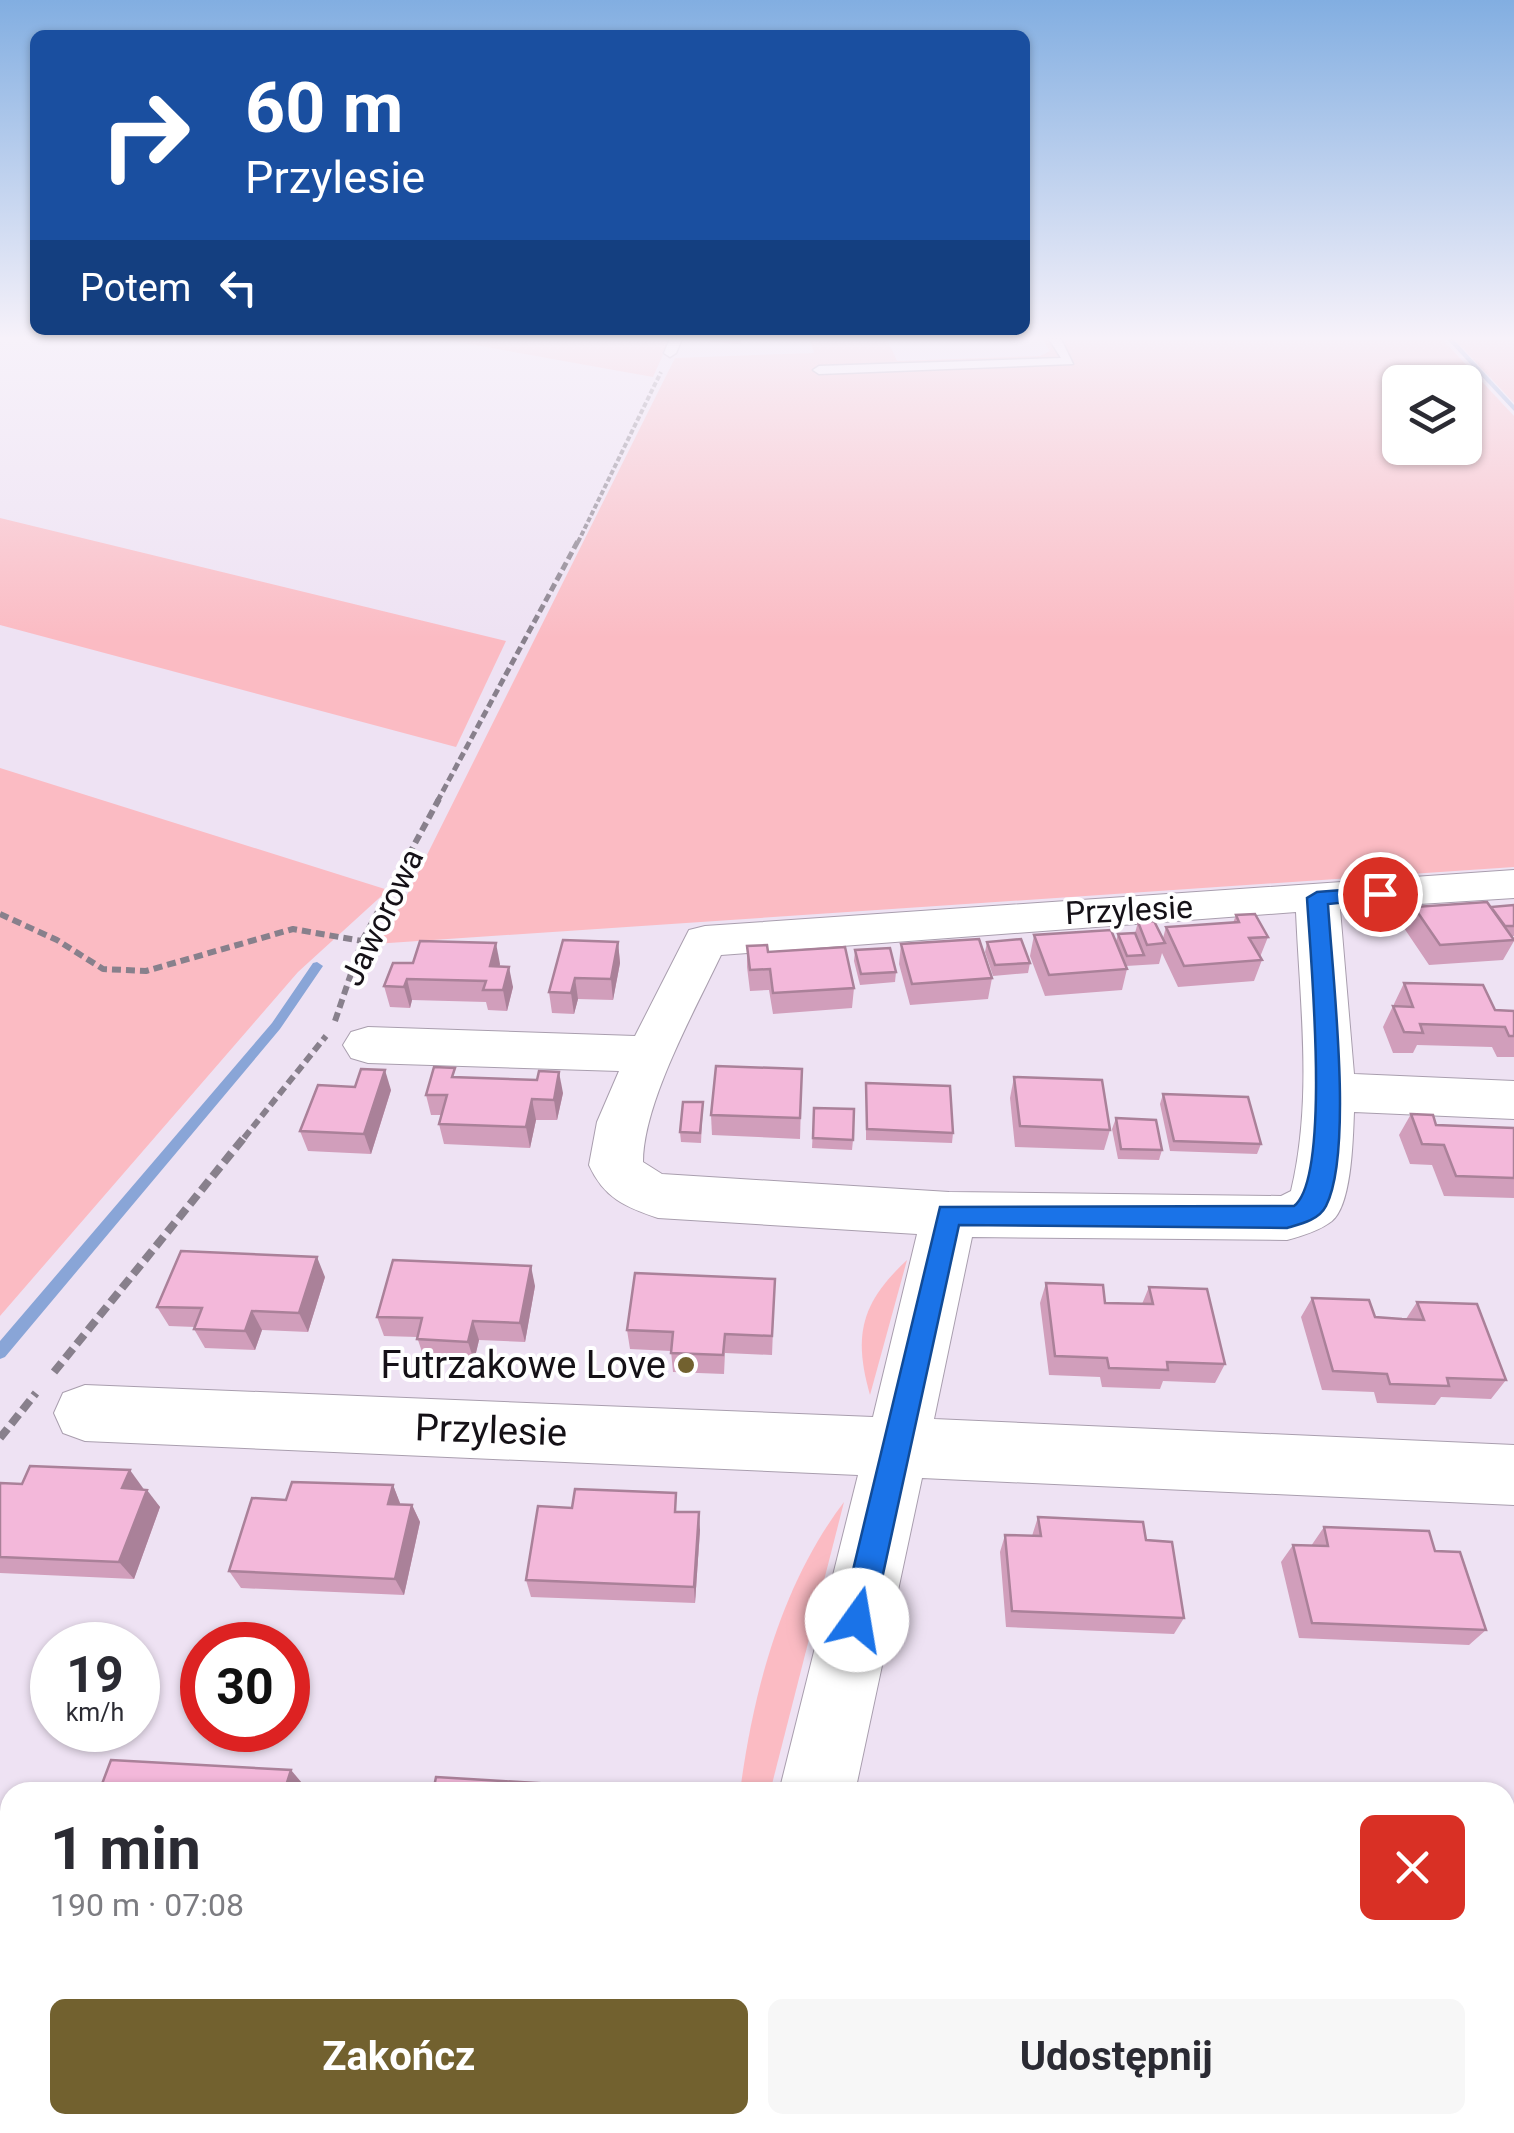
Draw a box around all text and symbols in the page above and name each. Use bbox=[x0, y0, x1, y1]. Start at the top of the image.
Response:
text: 60 m bbox=[245, 67, 403, 149]
icon: right bbox=[80, 70, 210, 200]
text: Przylesie bbox=[245, 151, 425, 204]
icon: left bbox=[211, 260, 266, 315]
text: Potem bbox=[80, 266, 191, 310]
map controls bbox=[1382, 365, 1482, 465]
button: layers bbox=[1382, 365, 1482, 465]
street label: Jaworowa bbox=[333, 842, 431, 992]
pin bbox=[1338, 852, 1423, 937]
icon: arrive bbox=[1353, 867, 1408, 922]
street label: Przylesie bbox=[1064, 888, 1194, 932]
place label: Futrzakowe Love bbox=[380, 1343, 666, 1387]
marker: Futrzakowe Love bbox=[675, 1354, 697, 1376]
street label: Przylesie bbox=[414, 1405, 568, 1455]
position arrow bbox=[805, 1568, 909, 1672]
speed limit sign: 30 bbox=[180, 1622, 310, 1752]
text: 19 bbox=[66, 1646, 124, 1704]
text: km/h bbox=[66, 1698, 124, 1727]
text: 1 min bbox=[50, 1813, 201, 1884]
button: close bbox=[1360, 1815, 1465, 1920]
text: 190 m · 07:08 bbox=[50, 1886, 244, 1924]
button: Zakończ bbox=[50, 1999, 748, 2114]
button: Udostępnij bbox=[768, 1999, 1465, 2114]

